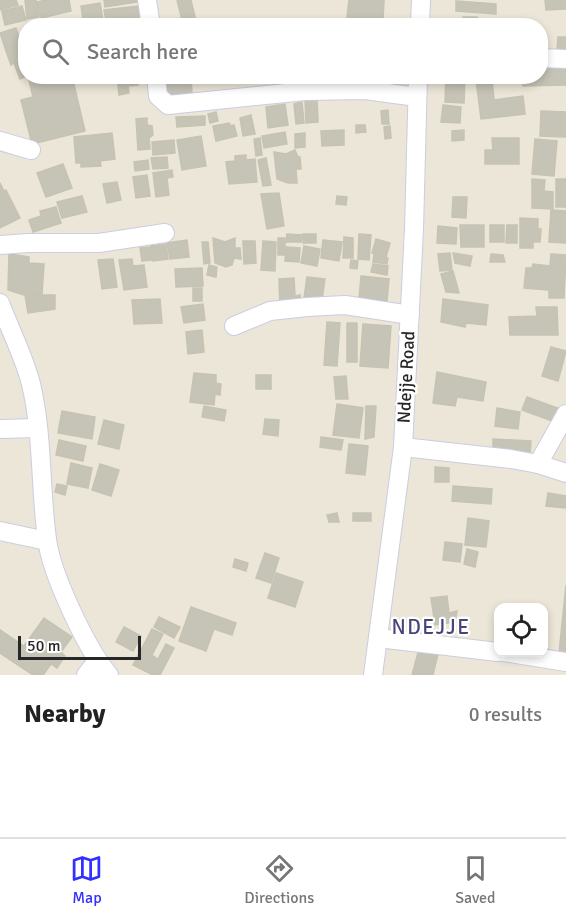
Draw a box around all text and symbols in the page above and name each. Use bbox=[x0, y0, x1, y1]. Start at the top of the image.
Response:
search box bbox=[18, 18, 548, 84]
icon: search bbox=[39, 35, 72, 68]
text: Search here bbox=[87, 38, 198, 65]
street label: Ndejje Road bbox=[393, 330, 419, 424]
map controls bbox=[494, 603, 548, 657]
button: locate bbox=[494, 603, 548, 657]
district label: NDEJJE bbox=[391, 614, 471, 640]
scale bar bbox=[18, 633, 141, 660]
text: 50 m bbox=[27, 636, 61, 656]
text: Nearby bbox=[24, 698, 105, 730]
text: 0 results bbox=[469, 702, 542, 727]
tab: Map bbox=[70, 852, 103, 908]
tab: Directions bbox=[244, 852, 314, 908]
tab: Saved bbox=[455, 852, 496, 908]

